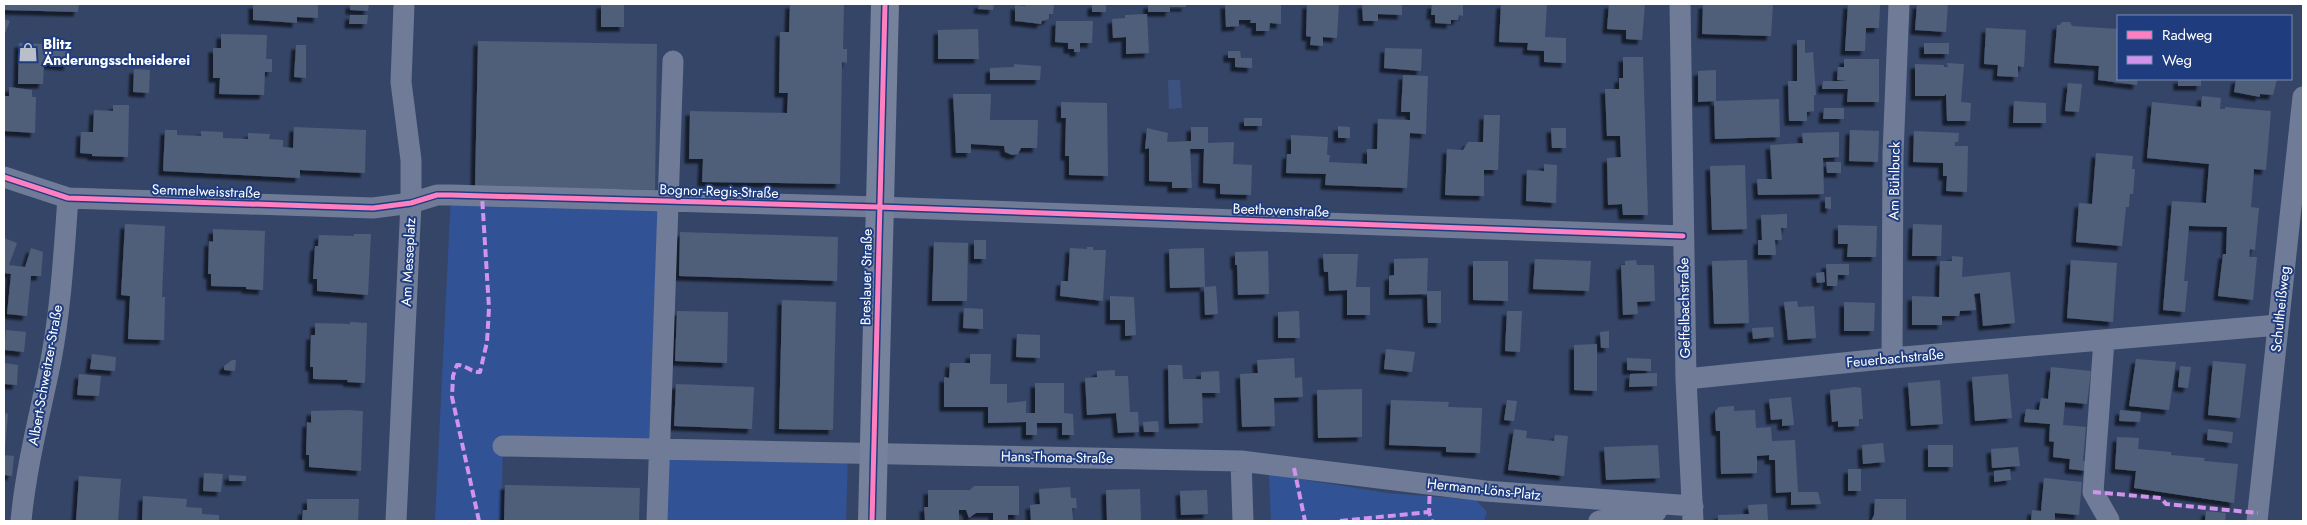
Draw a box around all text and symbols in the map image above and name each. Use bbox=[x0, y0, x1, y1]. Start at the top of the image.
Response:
legend bbox=[2117, 15, 2292, 80]
text: Radweg bbox=[2162, 24, 2212, 46]
place label: Blitz Änderungsschneiderei bbox=[42, 34, 190, 70]
shop icon: Blitz Änderungsschneiderei bbox=[17, 41, 39, 63]
text: Weg bbox=[2162, 49, 2192, 71]
street label: Am Bühlbuck bbox=[1883, 141, 1905, 220]
street label: Semmelweisstraße bbox=[151, 179, 261, 203]
street label: Bognor-Regis-Straße bbox=[659, 179, 779, 203]
street label: Beethovenstraße bbox=[1232, 198, 1330, 222]
street label: Am Messeplatz bbox=[396, 216, 420, 307]
street label: Breslauer Straße bbox=[855, 229, 877, 325]
street label: Geffelbachstraße bbox=[1673, 257, 1695, 359]
street label: Schultheißweg bbox=[2266, 265, 2294, 353]
street label: Albert-Schweitzer-Straße bbox=[23, 303, 67, 447]
street label: Feuerbachstraße bbox=[1846, 344, 1944, 372]
street label: Hans-Thoma-Straße bbox=[1001, 446, 1113, 468]
street label: Hermann-Löns-Platz bbox=[1426, 473, 1543, 505]

